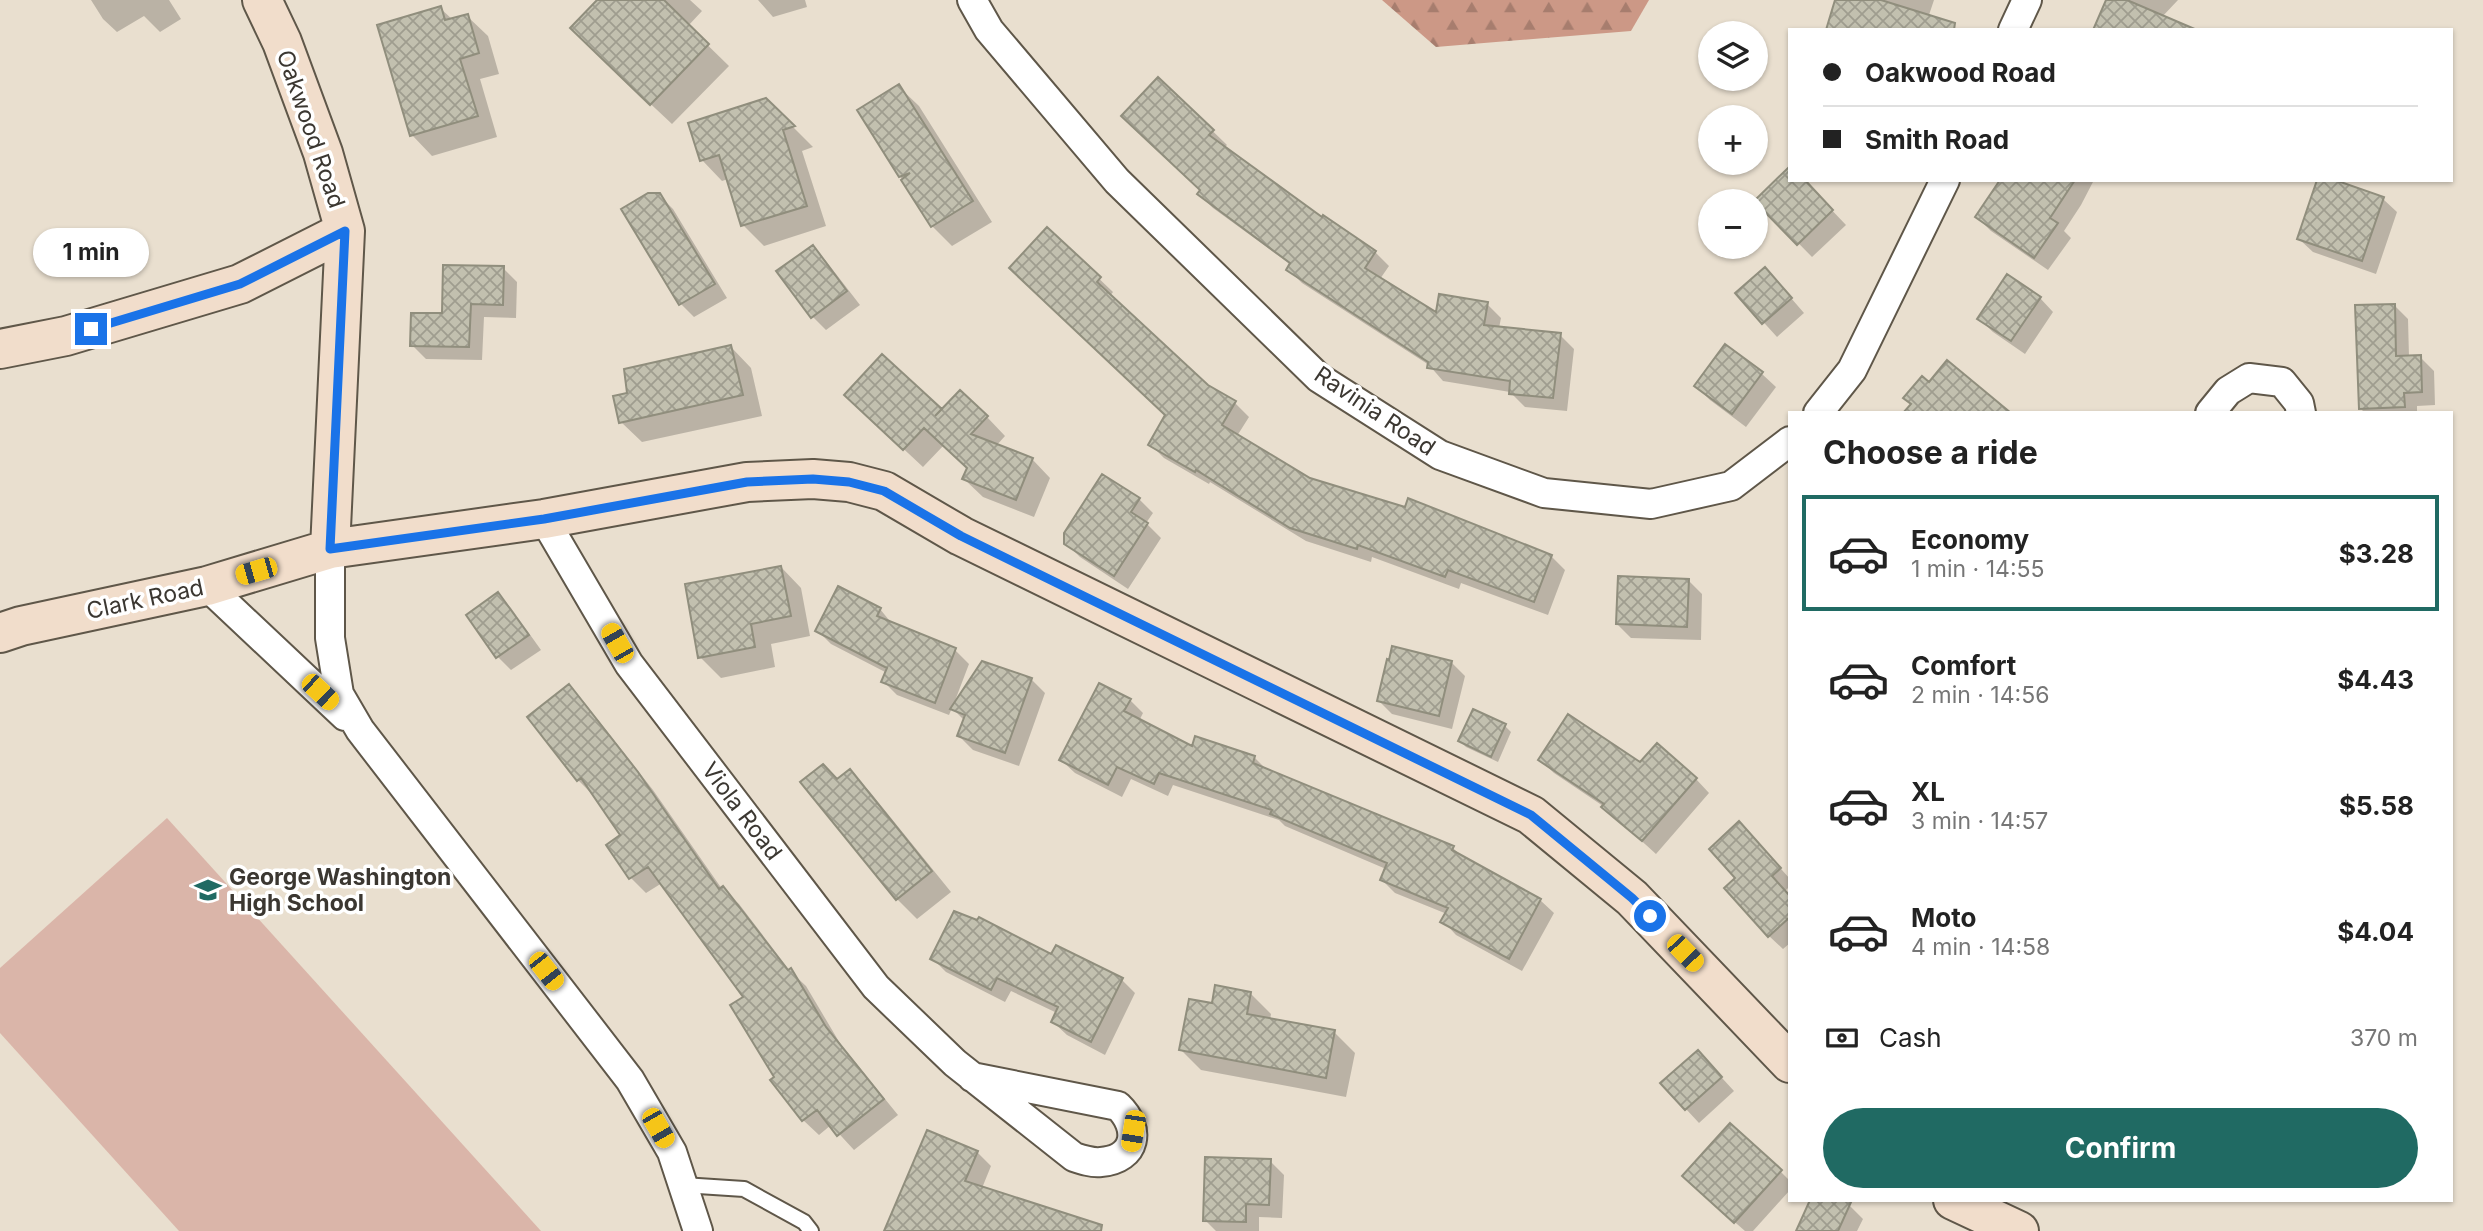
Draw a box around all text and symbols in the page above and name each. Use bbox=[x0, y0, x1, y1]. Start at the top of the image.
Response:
map controls bbox=[1698, 21, 1768, 259]
button: layers bbox=[1698, 21, 1768, 91]
street label: Oakwood Road bbox=[271, 46, 351, 212]
text: Oakwood Road bbox=[1865, 57, 2056, 88]
button: + bbox=[1698, 105, 1768, 175]
text: Smith Road bbox=[1865, 124, 2009, 155]
button: − bbox=[1698, 189, 1768, 259]
callout: 1 min bbox=[33, 228, 149, 276]
text: 1 min bbox=[63, 238, 119, 266]
route end bbox=[75, 313, 107, 345]
street label: Ravinia Road bbox=[1309, 360, 1441, 462]
text: Choose a ride bbox=[1823, 433, 2038, 472]
icon: car bbox=[1827, 522, 1890, 585]
text: Economy bbox=[1911, 524, 2029, 555]
text: $3.28 bbox=[2339, 538, 2414, 569]
car bbox=[233, 555, 280, 587]
text: 1 min · 14:55 bbox=[1911, 555, 2045, 583]
street label: Clark Road bbox=[84, 573, 206, 625]
car bbox=[598, 620, 637, 666]
icon: car bbox=[1827, 648, 1890, 711]
text: Comfort bbox=[1911, 650, 2016, 681]
text: $4.43 bbox=[2337, 664, 2414, 695]
car bbox=[298, 670, 343, 714]
text: 2 min · 14:56 bbox=[1911, 681, 2049, 709]
street label: Viola Road bbox=[696, 756, 788, 866]
icon: car bbox=[1827, 774, 1890, 837]
text: XL bbox=[1911, 776, 1945, 807]
text: $5.58 bbox=[2339, 790, 2414, 821]
text: 3 min · 14:57 bbox=[1911, 807, 2048, 835]
place label: George Washington High School bbox=[229, 863, 451, 917]
school or university icon: George Washington High School bbox=[193, 875, 223, 905]
route start bbox=[1634, 900, 1666, 932]
icon: car bbox=[1827, 900, 1890, 963]
text: Moto bbox=[1911, 902, 1976, 933]
text: $4.04 bbox=[2337, 916, 2414, 947]
car bbox=[1663, 931, 1708, 975]
text: 4 min · 14:58 bbox=[1911, 933, 2050, 961]
car bbox=[525, 948, 568, 994]
icon: cash bbox=[1823, 1019, 1861, 1057]
text: Cash bbox=[1879, 1022, 1942, 1053]
text: 370 m bbox=[2350, 1024, 2418, 1052]
car bbox=[639, 1105, 678, 1151]
button: Confirm bbox=[1823, 1108, 2418, 1188]
car bbox=[1120, 1109, 1147, 1153]

